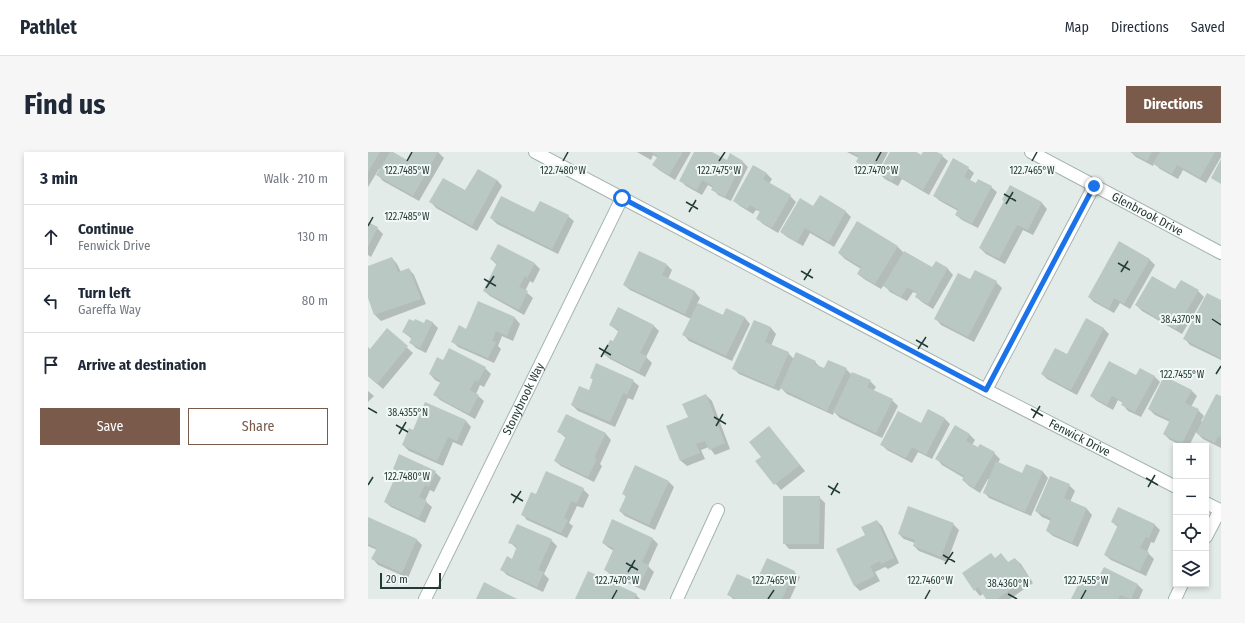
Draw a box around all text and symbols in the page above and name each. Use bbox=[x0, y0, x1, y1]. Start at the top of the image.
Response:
text: Pathlet bbox=[20, 16, 77, 39]
text: Map bbox=[1065, 19, 1089, 36]
text: Directions bbox=[1111, 19, 1169, 36]
text: Saved bbox=[1191, 19, 1225, 36]
button: Directions bbox=[1126, 86, 1221, 123]
text: Find us bbox=[24, 88, 106, 121]
text: 122.7485°W bbox=[384, 165, 430, 177]
text: 122.7480°W bbox=[540, 165, 586, 177]
text: 122.7475°W bbox=[697, 165, 741, 177]
text: 122.7470°W bbox=[854, 165, 899, 177]
text: 122.7465°W bbox=[1010, 165, 1055, 177]
text: 3 min bbox=[40, 168, 78, 189]
text: Walk · 210 m bbox=[264, 171, 328, 186]
route end bbox=[1085, 177, 1103, 195]
route start bbox=[613, 189, 631, 207]
street label: Glenbrook Drive bbox=[1109, 189, 1186, 239]
text: 122.7485°W bbox=[384, 211, 430, 223]
text: Continue bbox=[78, 220, 134, 238]
icon: ahead bbox=[40, 226, 62, 248]
text: 130 m bbox=[297, 229, 328, 244]
text: Fenwick Drive bbox=[78, 238, 151, 253]
text: Turn left bbox=[78, 284, 131, 302]
icon: left bbox=[40, 290, 62, 312]
text: 80 m bbox=[302, 293, 328, 308]
text: Gareffa Way bbox=[78, 302, 141, 317]
text: 38.4370°N bbox=[1161, 314, 1201, 326]
icon: arrive bbox=[40, 354, 62, 376]
text: Arrive at destination bbox=[78, 356, 206, 374]
street label: Stonybrook Way bbox=[500, 360, 547, 437]
text: 122.7455°W bbox=[1160, 369, 1205, 381]
text: 38.4355°N bbox=[388, 407, 428, 419]
button: Save bbox=[40, 408, 180, 445]
button: Share bbox=[188, 408, 328, 445]
street label: Fenwick Drive bbox=[1047, 416, 1113, 459]
map controls bbox=[1173, 443, 1209, 587]
button: + bbox=[1173, 443, 1209, 479]
text: 122.7480°W bbox=[384, 471, 430, 483]
button: − bbox=[1173, 479, 1209, 515]
button: locate bbox=[1173, 515, 1209, 551]
button: layers bbox=[1173, 551, 1209, 587]
scale bar bbox=[380, 571, 441, 590]
text: 20 m bbox=[386, 573, 408, 586]
text: 122.7470°W bbox=[595, 575, 640, 587]
text: 122.7465°W bbox=[752, 575, 797, 587]
text: 122.7460°W bbox=[907, 575, 953, 587]
text: 122.7455°W bbox=[1064, 575, 1109, 587]
text: 38.4360°N bbox=[987, 578, 1029, 590]

